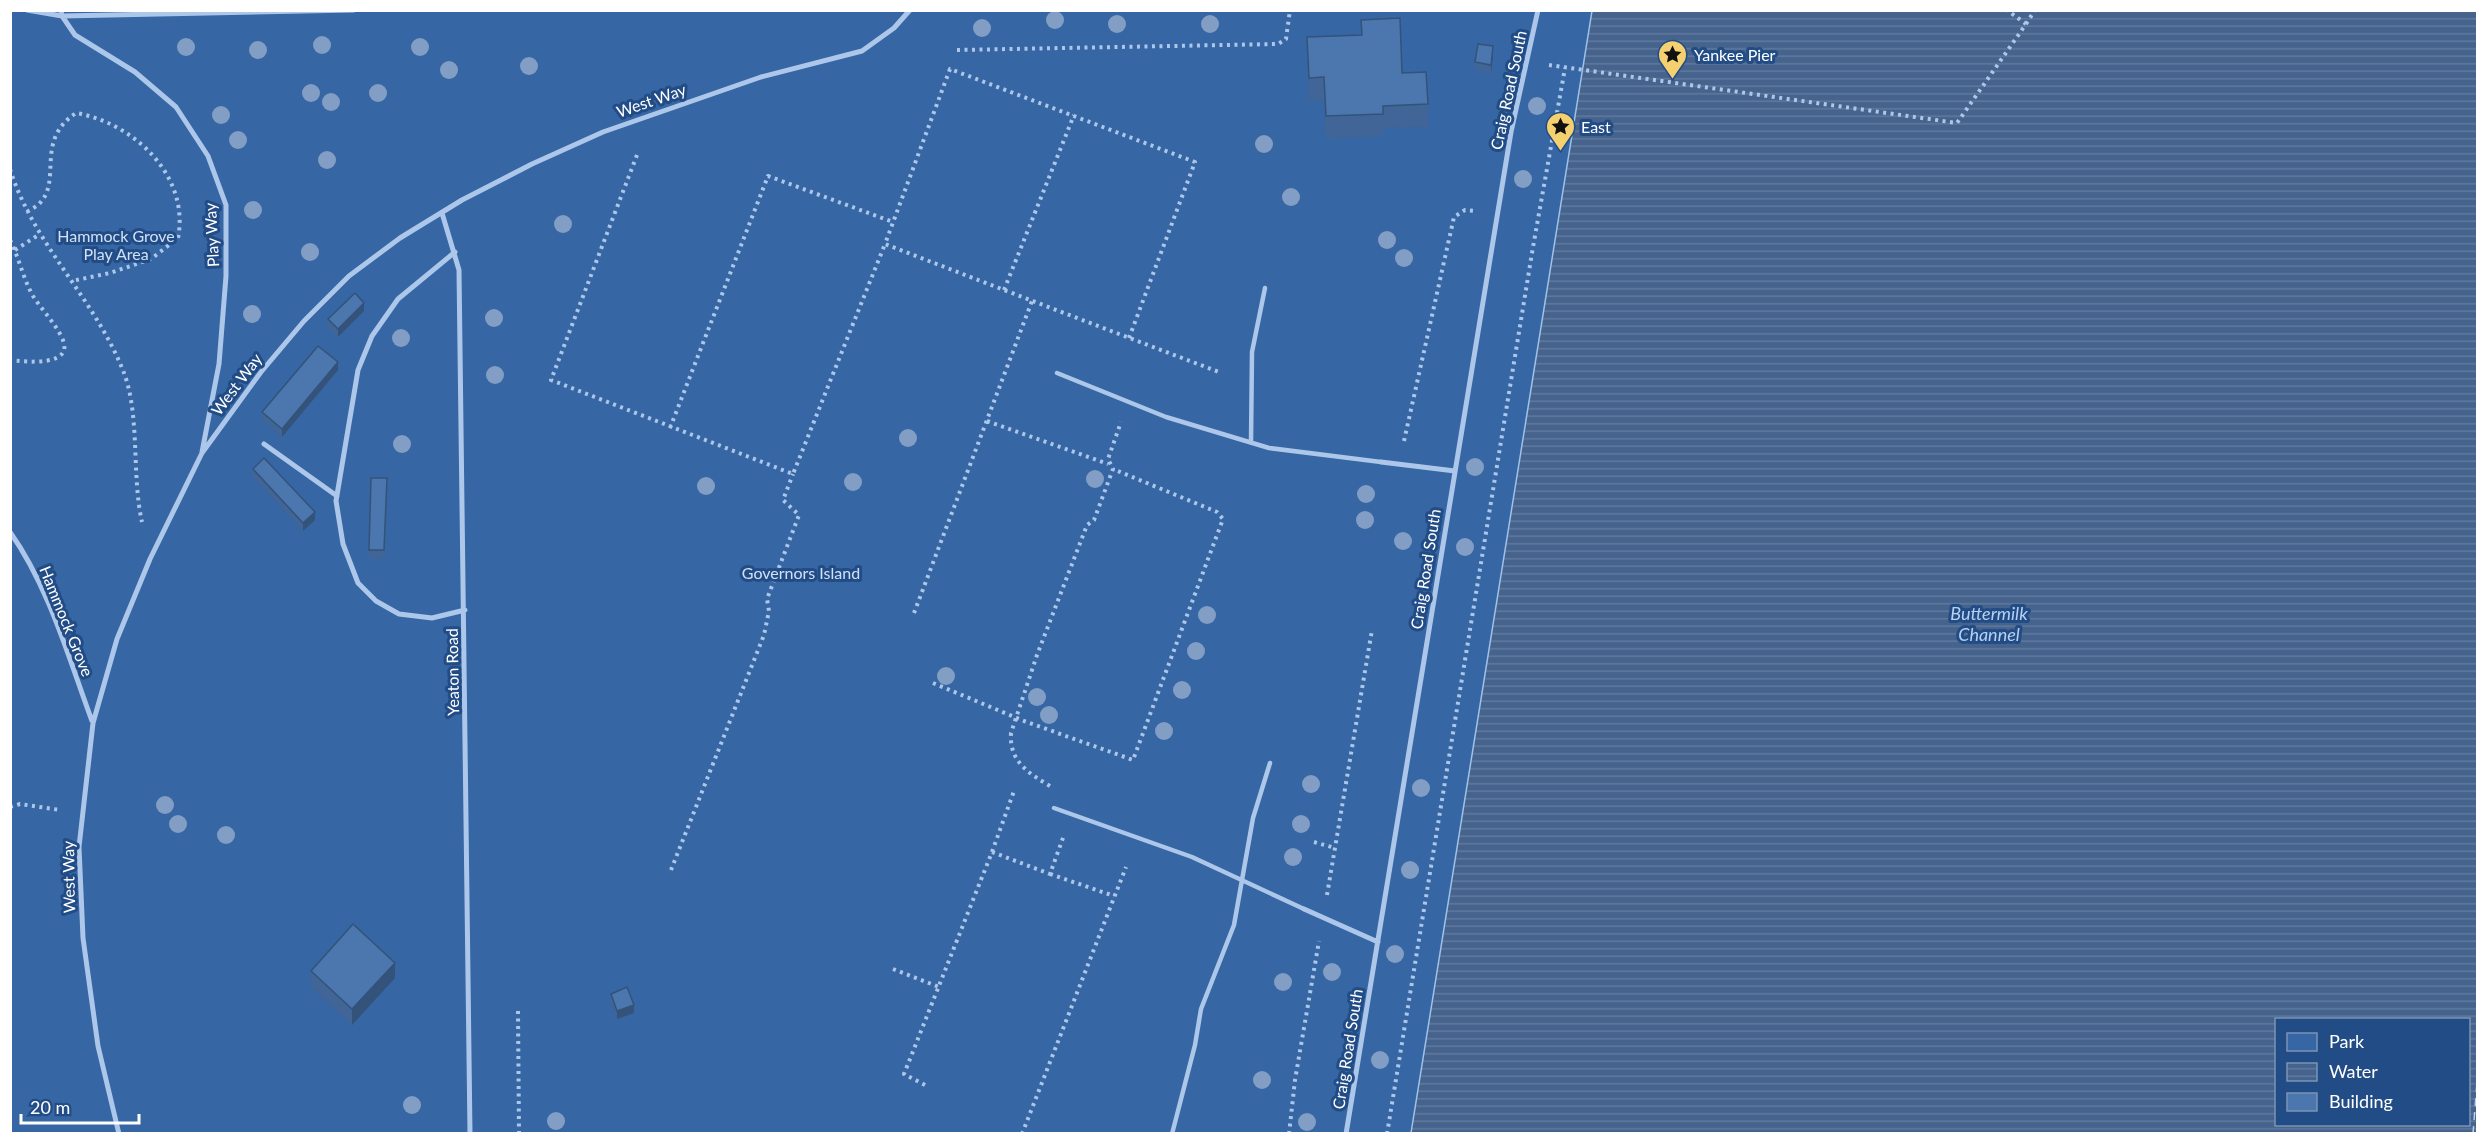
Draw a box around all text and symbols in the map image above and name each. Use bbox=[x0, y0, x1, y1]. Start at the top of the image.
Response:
street label: Craig Road South bbox=[1486, 29, 1530, 151]
place icon: Yankee Pier bbox=[1657, 38, 1689, 80]
place label: Yankee Pier bbox=[1694, 45, 1776, 64]
street label: West Way bbox=[614, 79, 689, 121]
place icon: East bbox=[1544, 110, 1576, 152]
place label: East bbox=[1581, 117, 1611, 136]
street label: Play Way bbox=[200, 202, 222, 268]
park label: Hammock Grove Play Area bbox=[57, 226, 175, 263]
street label: West Way bbox=[207, 349, 266, 419]
street label: Craig Road South bbox=[1406, 508, 1444, 630]
street label: Hammock Grove bbox=[36, 563, 98, 679]
park label: Governors Island bbox=[742, 563, 860, 582]
water label: Buttermilk Channel bbox=[1950, 602, 2028, 645]
street label: Yeaton Road bbox=[442, 628, 462, 716]
street label: West Way bbox=[58, 840, 78, 913]
street label: Craig Road South bbox=[1328, 988, 1366, 1110]
legend bbox=[2275, 1018, 2470, 1126]
text: Park bbox=[2329, 1030, 2365, 1052]
text: Water bbox=[2329, 1060, 2378, 1082]
scale bar bbox=[21, 1087, 140, 1125]
text: Building bbox=[2329, 1090, 2393, 1112]
text: 20 m bbox=[30, 1096, 70, 1118]

